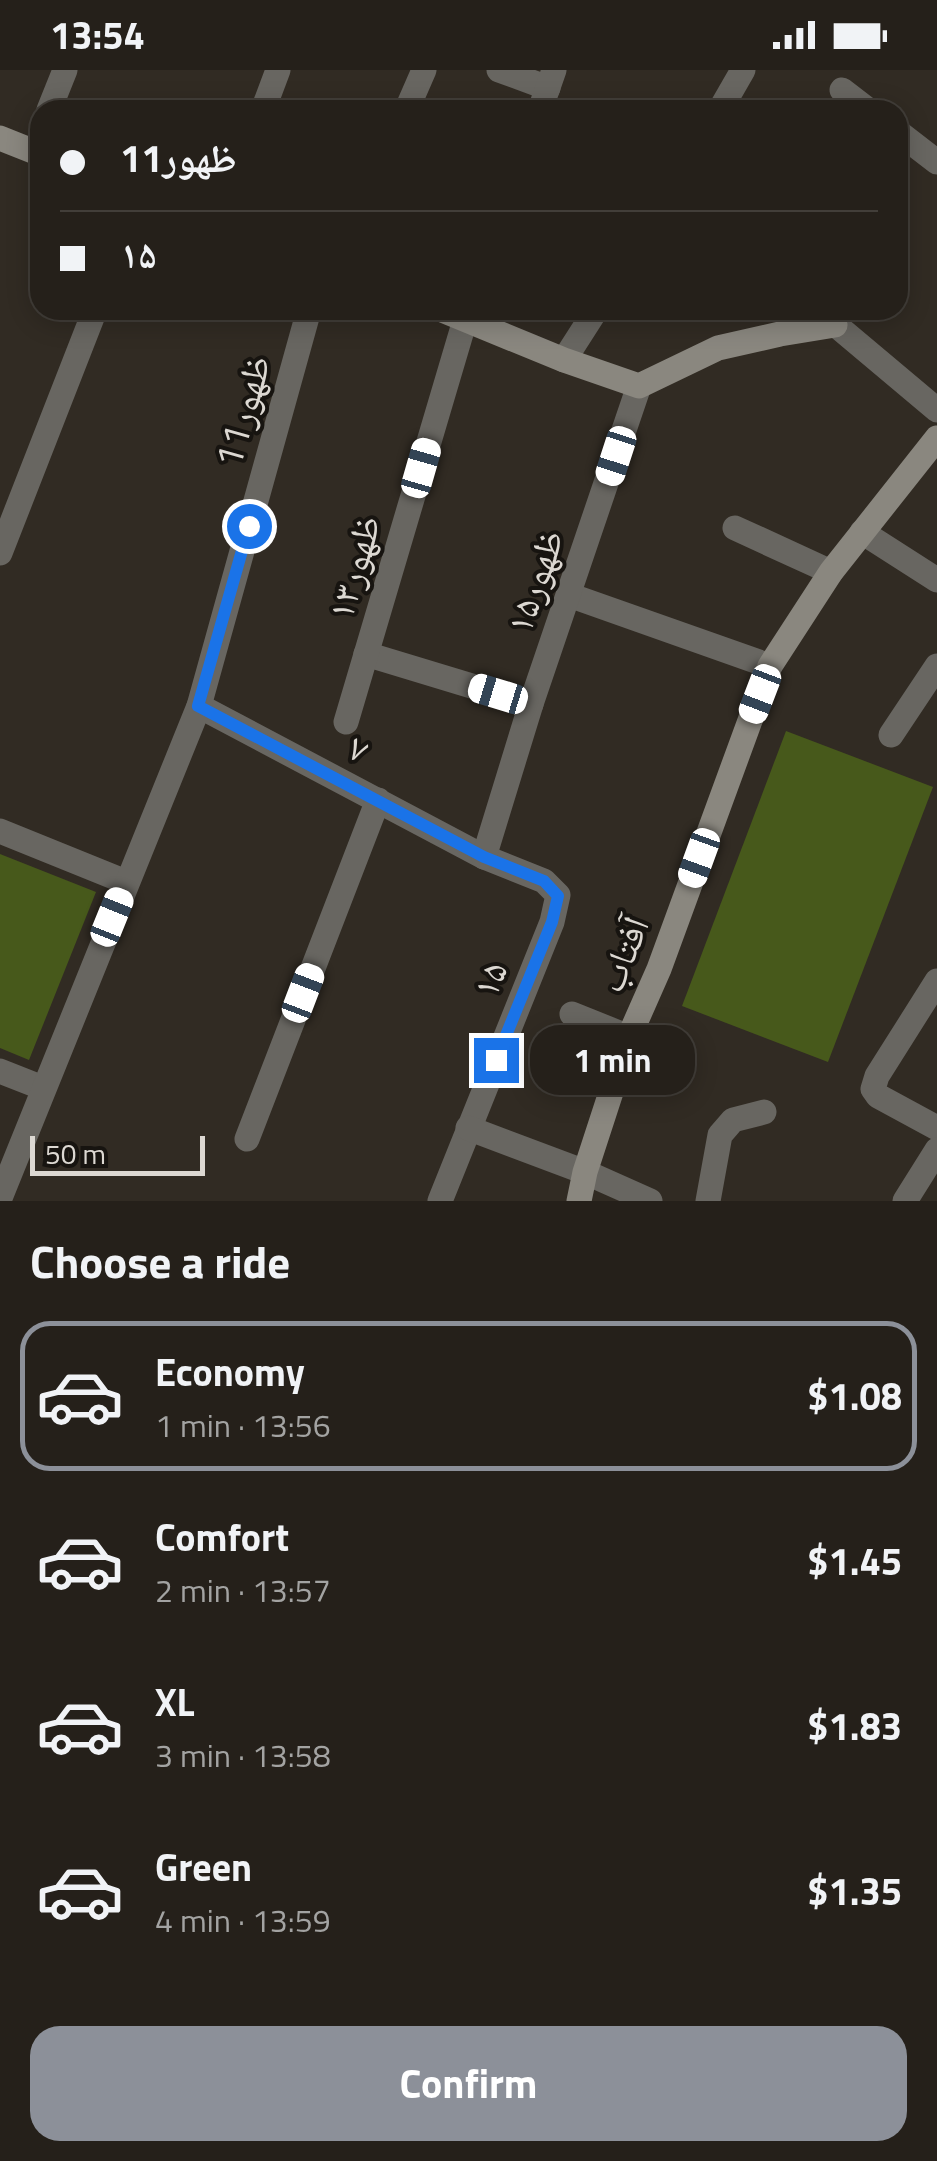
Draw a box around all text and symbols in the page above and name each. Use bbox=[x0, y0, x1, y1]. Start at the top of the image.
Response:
text: 13:54 bbox=[50, 6, 145, 64]
text: 11ظهور bbox=[120, 129, 237, 187]
text: ۱۵ bbox=[120, 225, 157, 283]
street label: 11ظهور bbox=[198, 348, 286, 474]
car bbox=[592, 423, 640, 489]
car bbox=[398, 435, 444, 501]
route start bbox=[227, 504, 272, 549]
street label: ظهور۱۳ bbox=[310, 508, 396, 626]
street label: ظهور۱۵ bbox=[489, 521, 579, 641]
car bbox=[735, 661, 785, 727]
car bbox=[465, 671, 531, 717]
street label: ۷ bbox=[338, 718, 380, 778]
car bbox=[675, 825, 723, 891]
car bbox=[87, 884, 137, 950]
street label: آفتاب bbox=[581, 906, 664, 1001]
street label: ۱۵ bbox=[456, 952, 522, 1006]
car bbox=[278, 960, 328, 1026]
callout: 1 min bbox=[531, 1025, 696, 1095]
text: 1 min bbox=[574, 1036, 651, 1084]
route end bbox=[474, 1038, 519, 1083]
scale bar bbox=[30, 1131, 205, 1176]
text: 50 m bbox=[45, 1132, 106, 1175]
text: Choose a ride bbox=[30, 1227, 290, 1295]
text: Economy bbox=[155, 1343, 305, 1401]
icon: car bbox=[35, 1351, 125, 1441]
text: $1.08 bbox=[807, 1367, 902, 1425]
text: 1 min · 13:56 bbox=[155, 1401, 331, 1449]
text: Comfort bbox=[155, 1508, 289, 1566]
icon: car bbox=[35, 1516, 125, 1606]
text: $1.45 bbox=[807, 1532, 902, 1590]
text: 2 min · 13:57 bbox=[155, 1566, 331, 1614]
text: XL bbox=[155, 1673, 195, 1731]
icon: car bbox=[35, 1681, 125, 1771]
text: $1.83 bbox=[807, 1697, 902, 1755]
text: 3 min · 13:58 bbox=[155, 1731, 331, 1779]
text: Green bbox=[155, 1838, 252, 1896]
icon: car bbox=[35, 1846, 125, 1936]
text: $1.35 bbox=[807, 1862, 902, 1920]
text: 4 min · 13:59 bbox=[155, 1896, 331, 1944]
button: Confirm bbox=[30, 2026, 907, 2141]

